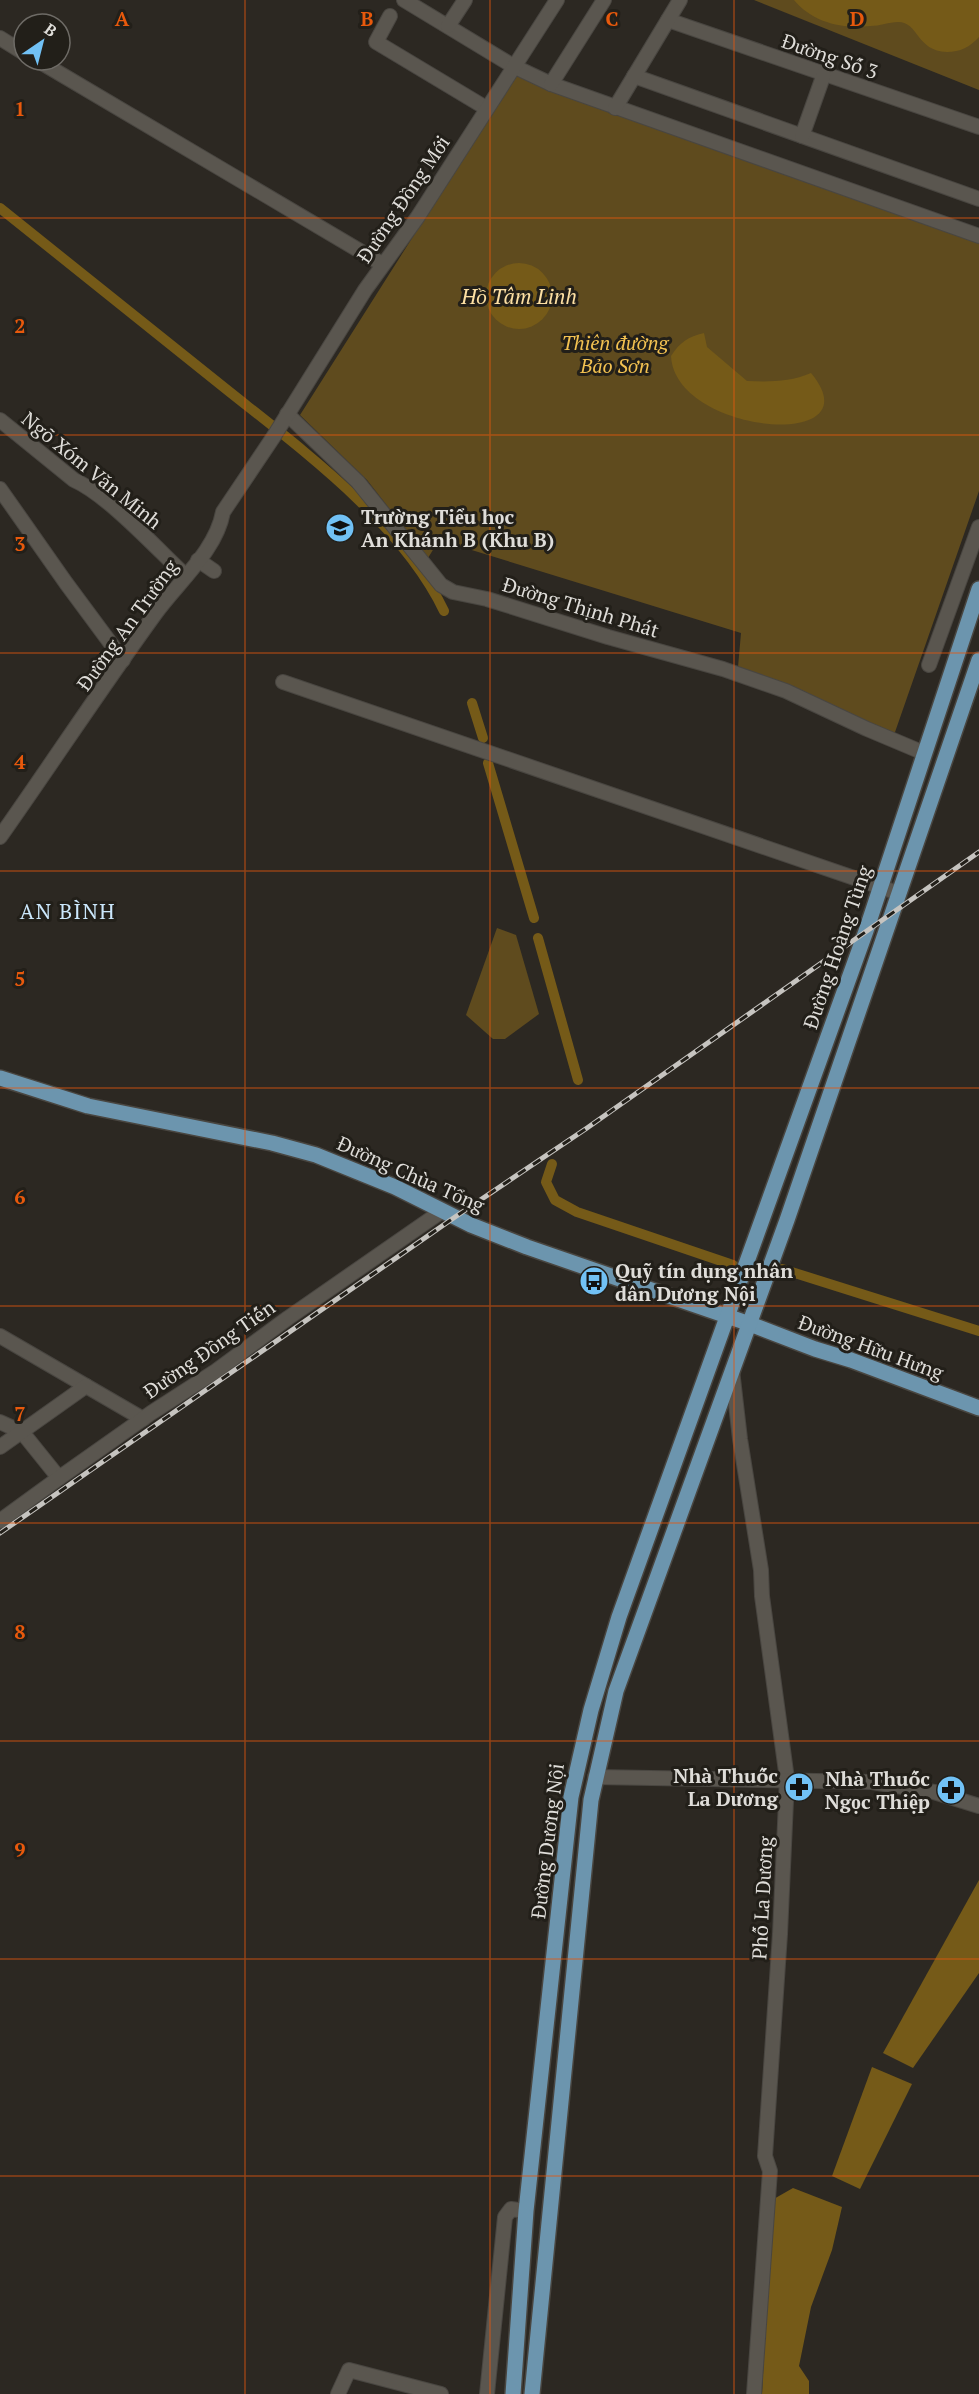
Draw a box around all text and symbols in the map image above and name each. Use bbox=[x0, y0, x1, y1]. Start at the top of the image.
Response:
text: A bbox=[115, 5, 130, 32]
text: B bbox=[361, 5, 374, 32]
text: C bbox=[605, 5, 619, 32]
text: D bbox=[850, 5, 864, 32]
north arrow bbox=[12, 12, 72, 72]
text: B bbox=[40, 18, 61, 42]
street label: Đường Số 3 bbox=[778, 27, 882, 85]
text: 1 bbox=[14, 95, 26, 122]
street label: Đường Đồng Mới bbox=[350, 130, 456, 268]
water label: Hồ Tâm Linh bbox=[460, 282, 577, 310]
text: 2 bbox=[14, 312, 26, 339]
park label: Thiên đường Bảo Sơn bbox=[562, 329, 670, 379]
street label: Ngõ Xóm Văn Minh bbox=[16, 405, 168, 535]
place label: Trường Tiểu học An Khánh B (Khu B) bbox=[361, 503, 554, 553]
school or university icon: Trường Tiểu học An Khánh B (Khu B) bbox=[324, 512, 356, 544]
text: 3 bbox=[14, 530, 26, 557]
street label: Đường An Trường bbox=[70, 554, 184, 696]
street label: Đường Thịnh Phát bbox=[499, 570, 663, 644]
text: 4 bbox=[14, 748, 26, 775]
street label: Đường Hoàng Tùng bbox=[796, 861, 878, 1032]
district label: AN BÌNH bbox=[20, 897, 116, 925]
text: 5 bbox=[14, 965, 26, 992]
street label: Đường Chùa Tổng bbox=[333, 1129, 489, 1219]
text: 6 bbox=[14, 1183, 26, 1210]
place label: Quỹ tín dụng nhân dân Dương Nội bbox=[615, 1257, 793, 1307]
bus stop icon: Quỹ tín dụng nhân dân Dương Nội bbox=[578, 1265, 610, 1297]
street label: Đường Đồng Tiến bbox=[138, 1294, 280, 1404]
street label: Đường Hữu Hưng bbox=[795, 1308, 948, 1386]
text: 7 bbox=[14, 1400, 26, 1427]
text: 8 bbox=[14, 1618, 26, 1645]
street label: Đường Dương Nội bbox=[524, 1762, 570, 1920]
place label: Nhà Thuốc La Dương bbox=[673, 1762, 779, 1812]
place label: Nhà Thuốc Ngọc Thiệp bbox=[825, 1765, 930, 1815]
pharmacy icon: Nhà Thuốc La Dương bbox=[783, 1771, 815, 1803]
pharmacy icon: Nhà Thuốc Ngọc Thiệp bbox=[935, 1774, 967, 1806]
street label: Phố La Dương bbox=[745, 1835, 779, 1960]
text: 9 bbox=[14, 1836, 26, 1863]

